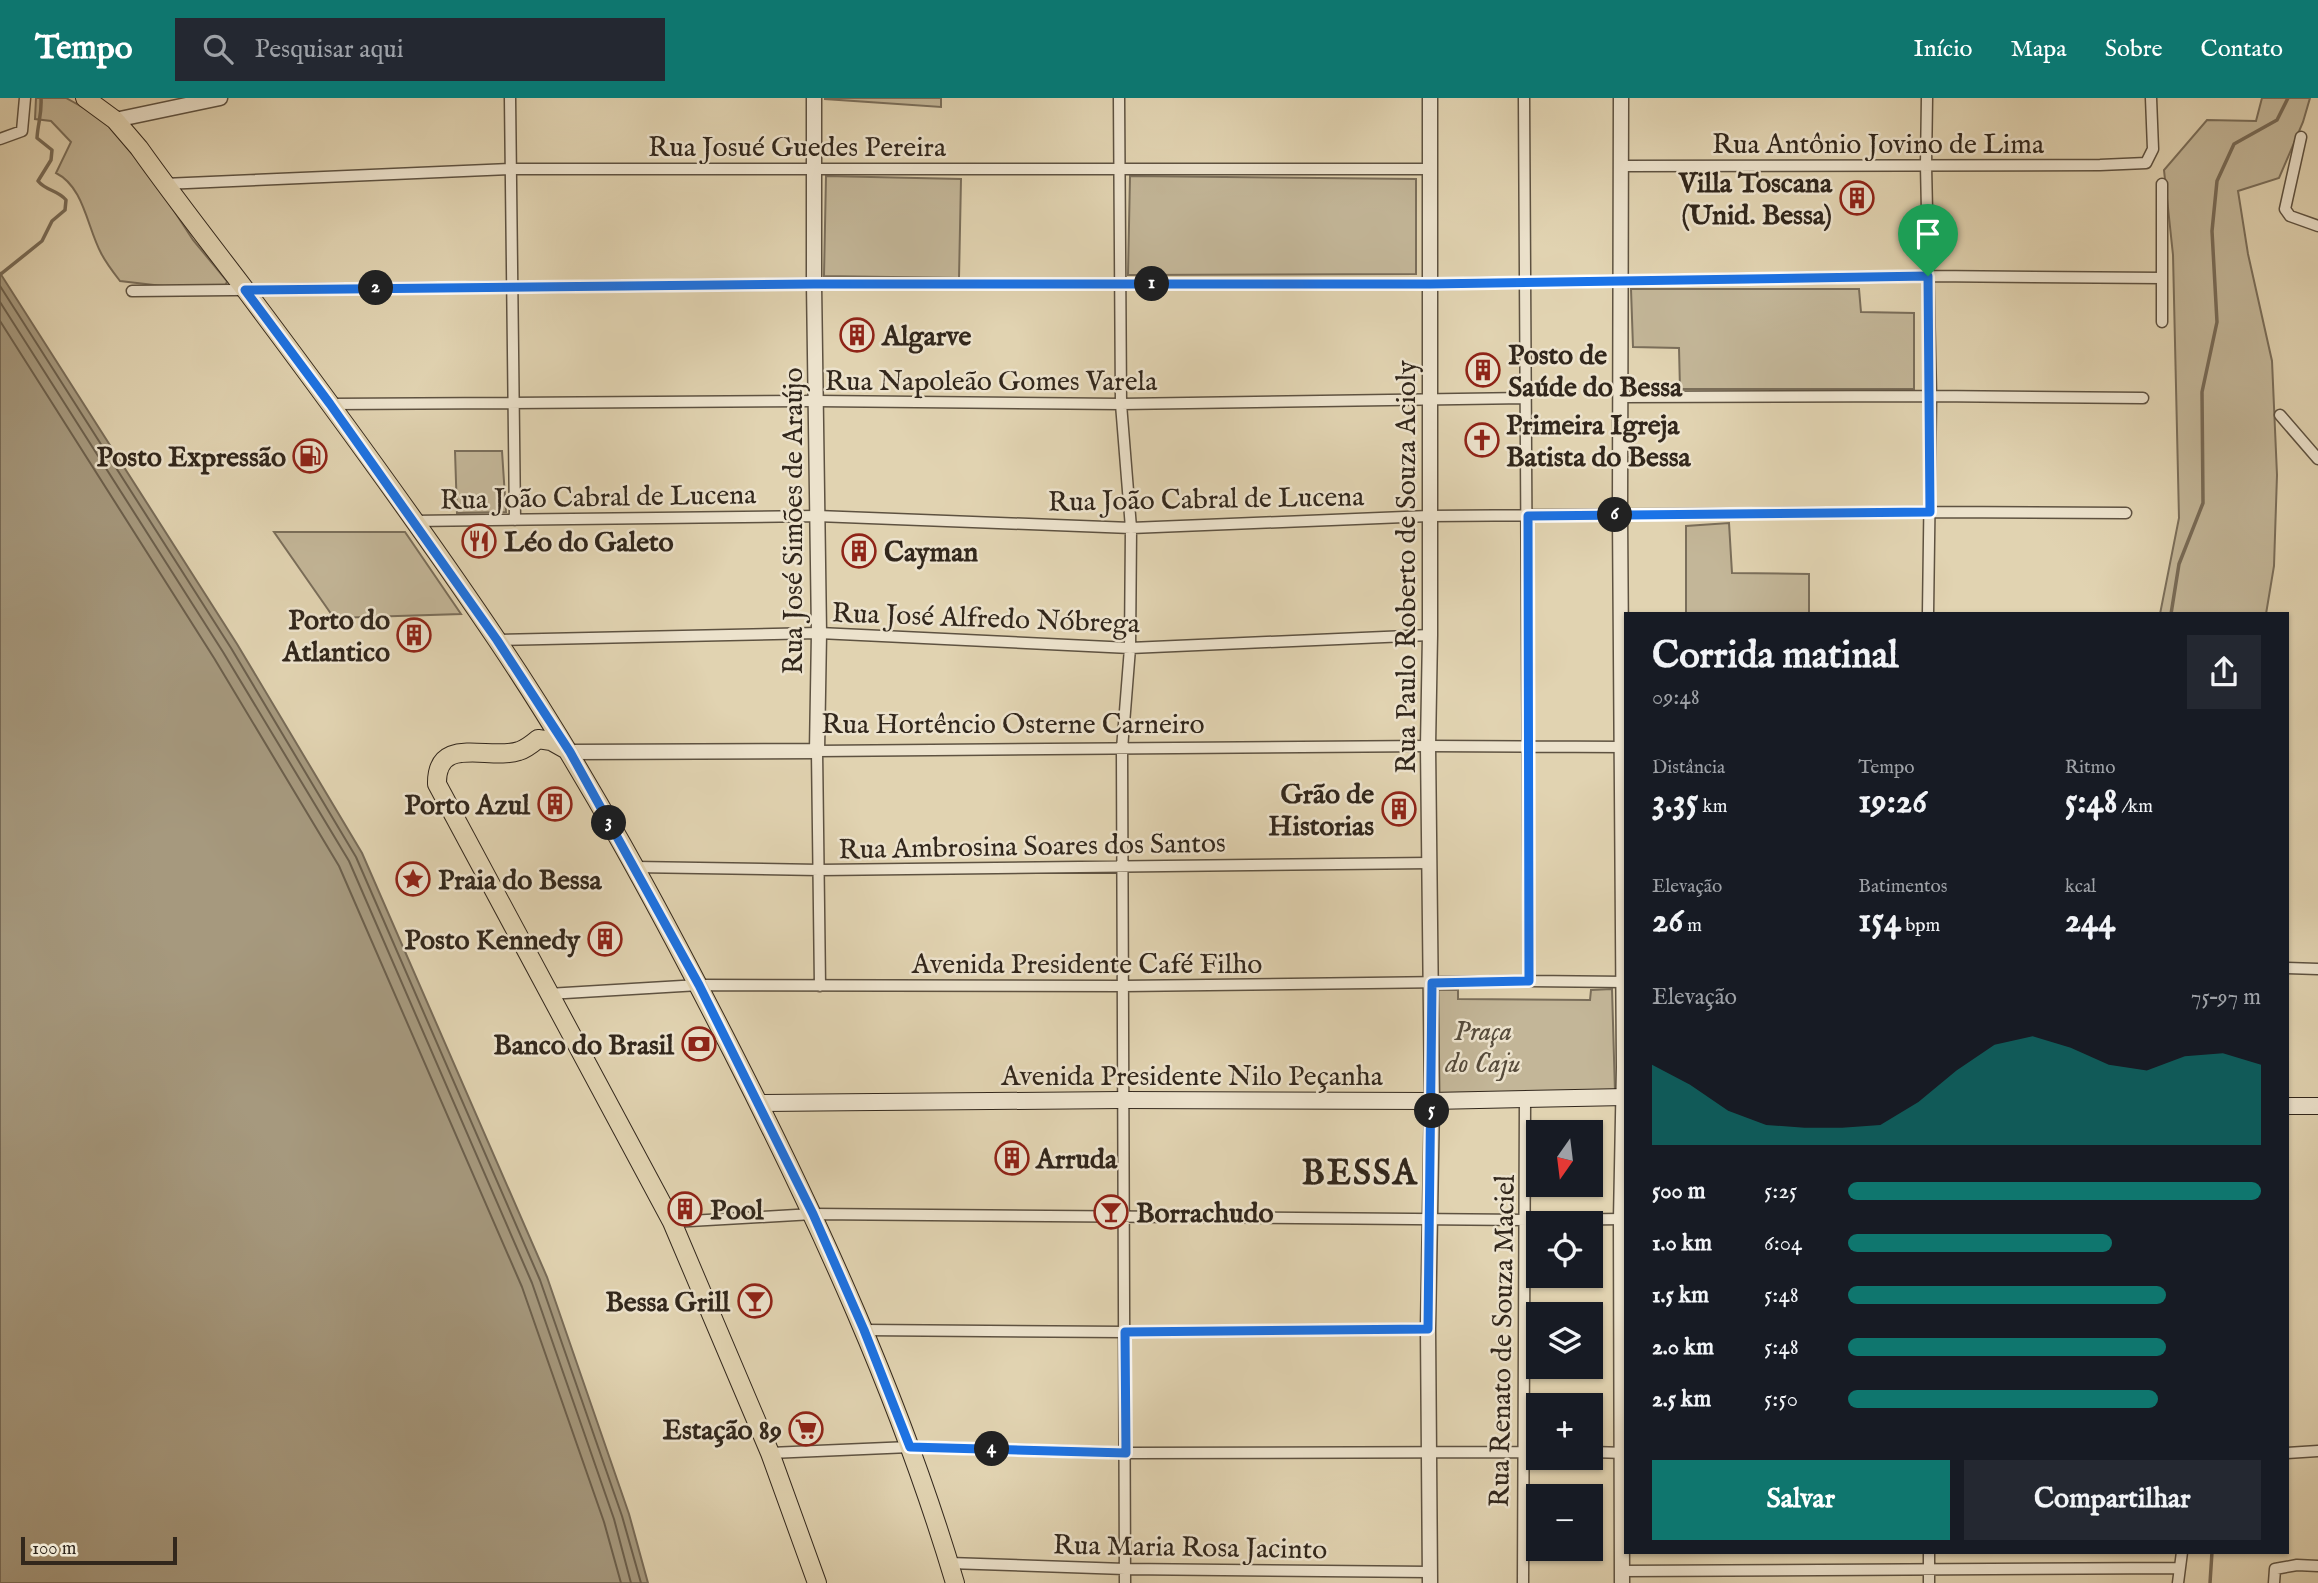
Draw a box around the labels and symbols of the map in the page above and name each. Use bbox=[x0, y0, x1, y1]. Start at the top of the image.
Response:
street label: Rua Antônio Jovino de Lima bbox=[1712, 128, 2045, 163]
street label: Rua Josué Guedes Pereira bbox=[648, 131, 947, 166]
place label: Villa Toscana (Unid. Bessa) bbox=[1678, 167, 1833, 234]
building icon: Villa Toscana (Unid. Bessa) bbox=[1838, 179, 1876, 217]
pin bbox=[1898, 204, 1958, 276]
pin: 1 bbox=[1134, 266, 1170, 302]
pin: 2 bbox=[358, 270, 394, 306]
building icon: Algarve bbox=[838, 316, 876, 354]
place label: Algarve bbox=[881, 320, 971, 355]
place label: Posto de Saúde do Bessa bbox=[1508, 339, 1683, 406]
building icon: Posto de Saúde do Bessa bbox=[1464, 351, 1502, 389]
street label: Rua Paulo Roberto de Souza Acioly bbox=[1390, 360, 1425, 774]
street label: Rua Napoleão Gomes Varela bbox=[825, 365, 1158, 400]
street label: Rua José Simões de Araújo bbox=[777, 367, 812, 675]
place label: Primeira Igreja Batista do Bessa bbox=[1506, 409, 1692, 476]
church icon: Primeira Igreja Batista do Bessa bbox=[1463, 421, 1501, 459]
fuel station icon: Posto Expressão bbox=[291, 437, 329, 475]
place label: Posto Expressão bbox=[97, 441, 286, 476]
street label: Rua João Cabral de Lucena bbox=[440, 478, 757, 519]
street label: Rua João Cabral de Lucena bbox=[1048, 480, 1365, 521]
pin: 6 bbox=[1598, 498, 1632, 532]
restaurant icon: Léo do Galeto bbox=[460, 522, 498, 560]
place label: Léo do Galeto bbox=[504, 526, 674, 561]
building icon: Cayman bbox=[840, 532, 878, 570]
place label: Cayman bbox=[884, 536, 978, 571]
street label: Rua José Alfredo Nóbrega bbox=[831, 597, 1141, 642]
place label: Porto do Atlantico bbox=[282, 604, 390, 671]
building icon: Porto do Atlantico bbox=[395, 616, 433, 654]
street label: Rua Hortêncio Osterne Carneiro bbox=[821, 708, 1205, 743]
place label: Grão de Historias bbox=[1268, 778, 1374, 845]
building icon: Porto Azul bbox=[536, 785, 574, 823]
place label: Porto Azul bbox=[404, 789, 531, 824]
building icon: Grão de Historias bbox=[1380, 790, 1418, 828]
pin: 3 bbox=[592, 806, 626, 840]
street label: Rua Ambrosina Soares dos Santos bbox=[838, 827, 1226, 868]
place icon: Praia do Bessa bbox=[394, 860, 432, 898]
place label: Praia do Bessa bbox=[438, 864, 602, 899]
building icon: Posto Kennedy bbox=[586, 920, 624, 958]
place label: Posto Kennedy bbox=[404, 924, 581, 959]
street label: Avenida Presidente Café Filho bbox=[911, 948, 1262, 983]
park label: Praça do Caju bbox=[1444, 1015, 1521, 1082]
bank icon: Banco do Brasil bbox=[680, 1025, 718, 1063]
place label: Banco do Brasil bbox=[493, 1029, 675, 1064]
street label: Avenida Presidente Nilo Peçanha bbox=[1000, 1060, 1384, 1095]
pin: 5 bbox=[1414, 1094, 1450, 1128]
north arrow bbox=[1526, 1120, 1603, 1197]
building icon: Arruda bbox=[993, 1139, 1031, 1177]
place label: Arruda bbox=[1035, 1143, 1118, 1178]
district label: BESSA bbox=[1302, 1152, 1418, 1197]
street label: Rua Renato de Souza Maciel bbox=[1483, 1174, 1524, 1508]
building icon: Pool bbox=[666, 1190, 704, 1228]
bar icon: Borrachudo bbox=[1092, 1193, 1130, 1231]
place label: Pool bbox=[710, 1194, 765, 1229]
place label: Borrachudo bbox=[1136, 1197, 1273, 1232]
bar icon: Bessa Grill bbox=[736, 1282, 774, 1320]
place label: Bessa Grill bbox=[605, 1286, 731, 1321]
supermarket icon: Estação 89 bbox=[787, 1410, 825, 1448]
place label: Estação 89 bbox=[663, 1414, 782, 1449]
pin: 4 bbox=[974, 1432, 1010, 1466]
street label: Rua Maria Rosa Jacinto bbox=[1052, 1529, 1327, 1568]
scale bar bbox=[21, 1534, 177, 1566]

